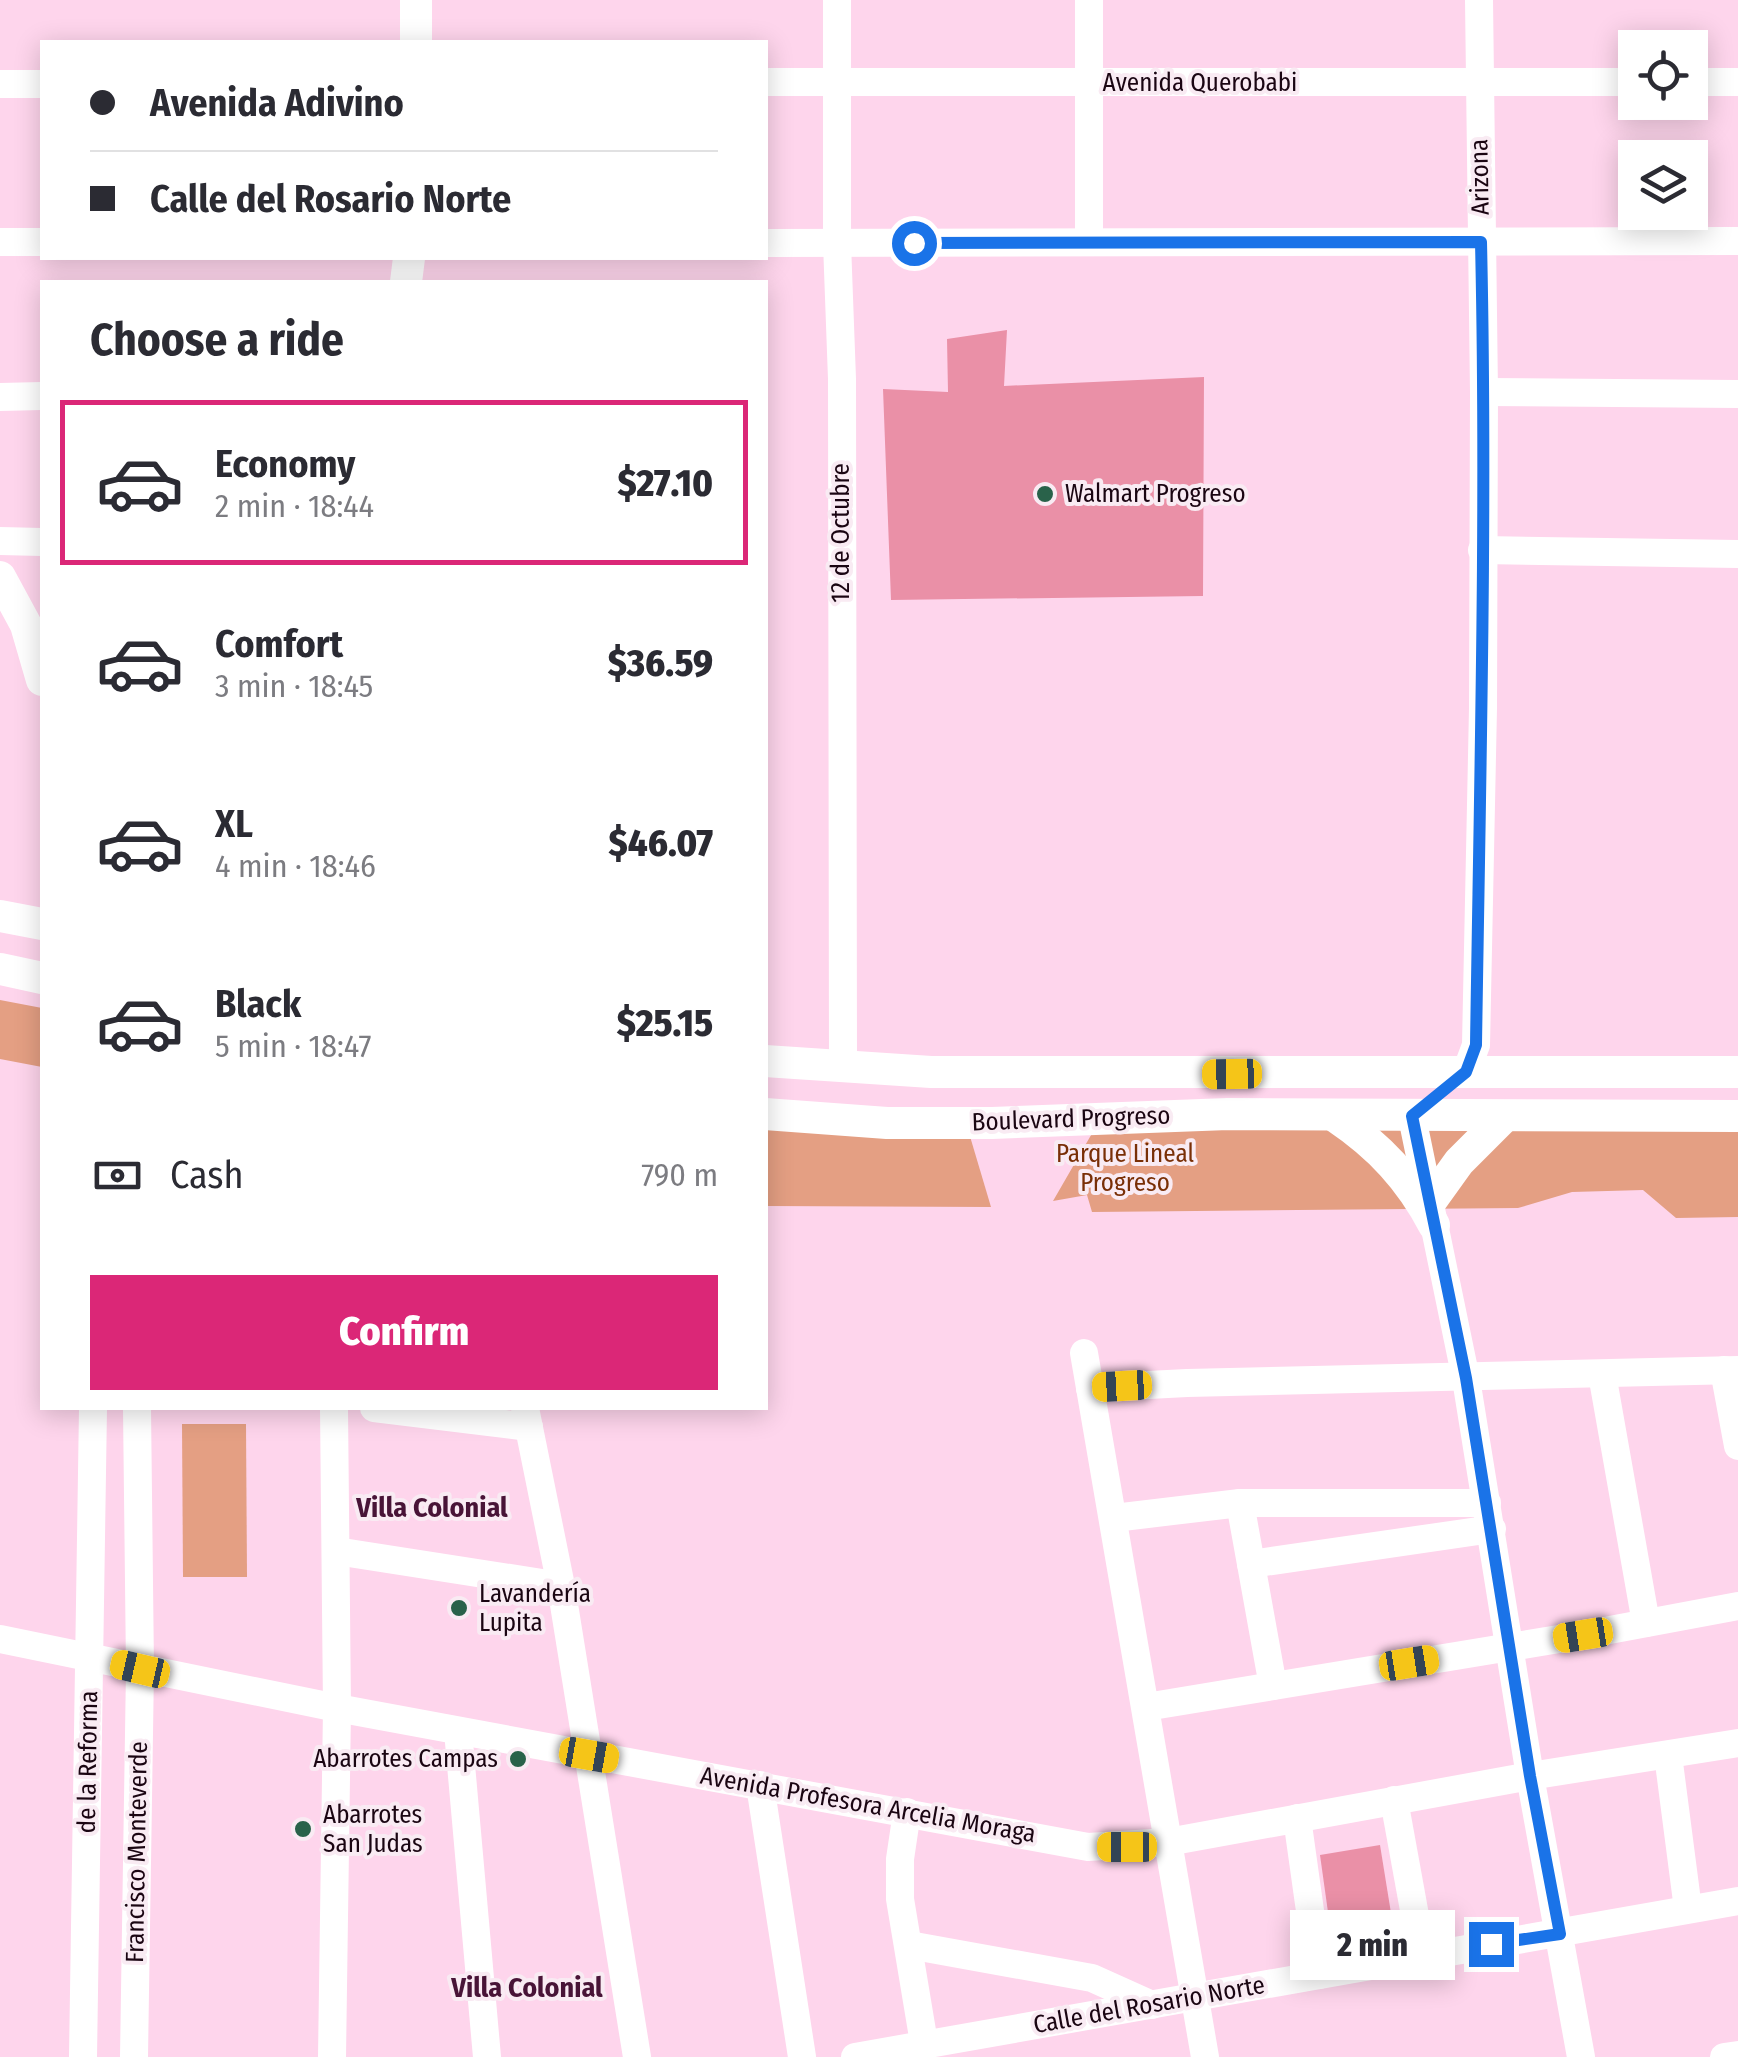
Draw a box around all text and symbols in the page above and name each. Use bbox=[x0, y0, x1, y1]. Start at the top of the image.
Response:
map controls bbox=[1618, 30, 1708, 230]
button: locate bbox=[1618, 30, 1708, 120]
street label: Avenida Querobabi bbox=[1103, 68, 1297, 98]
text: Avenida Adivino bbox=[150, 80, 404, 126]
street label: Arizona bbox=[1464, 139, 1496, 215]
button: layers bbox=[1618, 140, 1708, 230]
text: Calle del Rosario Norte bbox=[150, 176, 511, 222]
route start bbox=[892, 221, 937, 266]
text: Choose a ride bbox=[90, 313, 344, 367]
icon: car bbox=[95, 438, 185, 528]
text: Economy bbox=[215, 441, 355, 487]
text: $27.10 bbox=[618, 460, 713, 506]
street label: 12 de Octubre bbox=[826, 463, 856, 603]
place label: Walmart Progreso bbox=[1065, 479, 1246, 509]
marker: Walmart Progreso bbox=[1034, 483, 1056, 505]
text: 2 min · 18:44 bbox=[215, 487, 374, 525]
icon: car bbox=[95, 618, 185, 708]
text: Comfort bbox=[215, 621, 343, 667]
text: $36.59 bbox=[608, 640, 713, 686]
text: 3 min · 18:45 bbox=[215, 667, 373, 705]
icon: car bbox=[95, 798, 185, 888]
text: XL bbox=[215, 801, 253, 847]
text: $46.07 bbox=[609, 820, 713, 866]
text: 4 min · 18:46 bbox=[215, 847, 376, 885]
icon: car bbox=[95, 978, 185, 1068]
text: Black bbox=[215, 981, 301, 1027]
text: $25.15 bbox=[617, 1000, 713, 1046]
text: 5 min · 18:47 bbox=[215, 1027, 372, 1065]
car bbox=[1202, 1058, 1262, 1090]
street label: Boulevard Progreso bbox=[971, 1101, 1171, 1137]
park label: Parque Lineal Progreso bbox=[1056, 1139, 1194, 1198]
icon: cash bbox=[90, 1148, 145, 1203]
text: Cash bbox=[170, 1152, 244, 1198]
text: 790 m bbox=[641, 1156, 718, 1194]
button: Confirm bbox=[90, 1275, 718, 1390]
car bbox=[1091, 1369, 1153, 1403]
district label: Villa Colonial bbox=[355, 1491, 508, 1524]
place label: Lavandería Lupita bbox=[479, 1579, 591, 1638]
marker: Lavandería Lupita bbox=[448, 1597, 470, 1619]
car bbox=[1551, 1615, 1615, 1655]
car bbox=[1377, 1643, 1441, 1683]
car bbox=[107, 1648, 173, 1690]
street label: de la Reforma bbox=[72, 1690, 104, 1834]
car bbox=[557, 1735, 621, 1775]
street label: Francisco Monteverde bbox=[120, 1741, 154, 1963]
place label: Abarrotes Campas bbox=[313, 1744, 498, 1774]
marker: Abarrotes Campas bbox=[507, 1748, 529, 1770]
street label: Avenida Profesora Arcelia Moraga bbox=[698, 1761, 1038, 1849]
place label: Abarrotes San Judas bbox=[323, 1800, 423, 1859]
marker: Abarrotes San Judas bbox=[292, 1818, 314, 1840]
car bbox=[1097, 1832, 1157, 1862]
callout: 2 min bbox=[1291, 1909, 1456, 1979]
route end bbox=[1469, 1922, 1514, 1967]
text: 2 min bbox=[1337, 1926, 1408, 1964]
street label: Calle del Rosario Norte bbox=[1031, 1970, 1267, 2040]
district label: Villa Colonial bbox=[450, 1971, 603, 2004]

